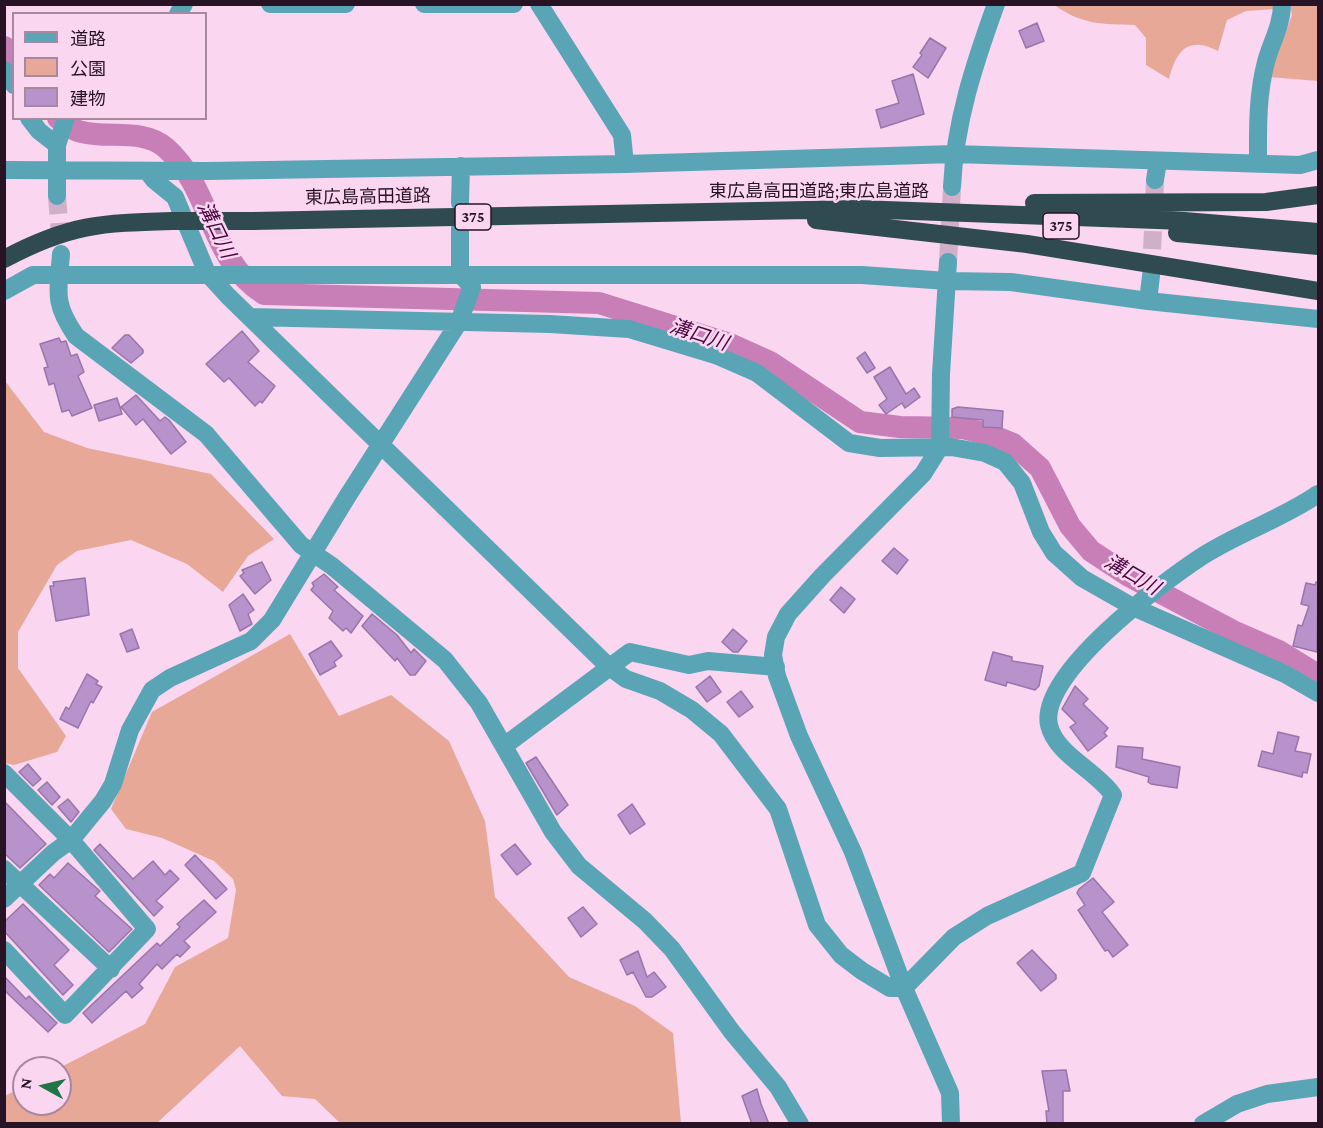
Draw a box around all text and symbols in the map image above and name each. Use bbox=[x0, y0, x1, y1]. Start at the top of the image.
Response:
legend bbox=[12, 12, 207, 120]
text: 道路 bbox=[70, 29, 106, 49]
text: 公園 bbox=[70, 59, 106, 79]
text: 建物 bbox=[70, 89, 106, 109]
street label: 東広島高田道路;東広島道路 bbox=[709, 180, 929, 202]
street label: 東広島高田道路 bbox=[305, 185, 431, 209]
water label: 溝口川 bbox=[192, 198, 240, 262]
road number: 375 bbox=[455, 204, 491, 230]
road number: 375 bbox=[1043, 213, 1079, 239]
water label: 溝口川 bbox=[667, 314, 731, 356]
water label: 溝口川 bbox=[1100, 550, 1164, 600]
north arrow bbox=[12, 1056, 72, 1116]
text: N bbox=[16, 1077, 35, 1090]

